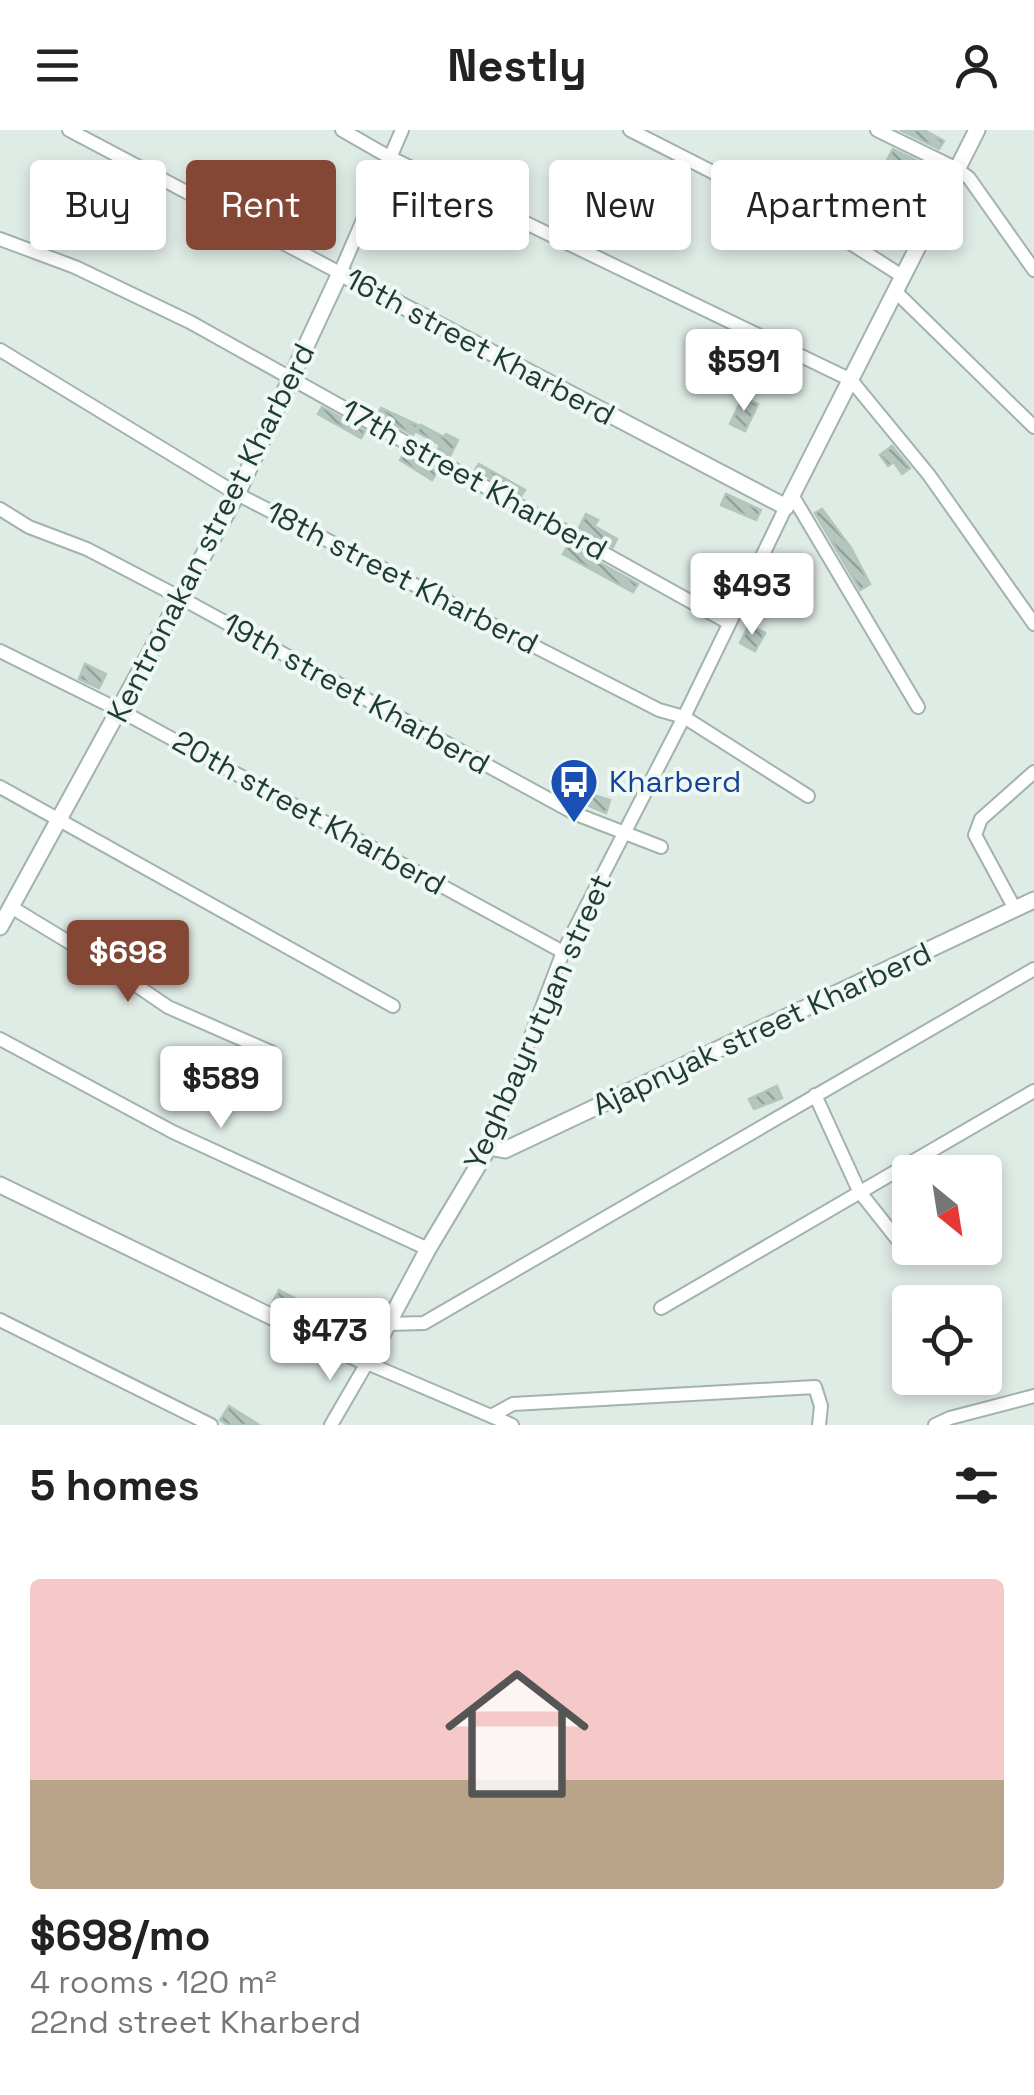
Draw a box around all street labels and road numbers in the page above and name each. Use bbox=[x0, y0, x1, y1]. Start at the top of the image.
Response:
street label: 16th street Kharberd bbox=[339, 259, 622, 434]
street label: Kentronakan street Kharberd bbox=[98, 337, 323, 729]
street label: 17th street Kharberd bbox=[334, 390, 614, 569]
street label: 18th street Kharberd bbox=[260, 492, 545, 663]
street label: 19th street Kharberd bbox=[216, 604, 497, 783]
street label: 20th street Kharberd bbox=[166, 721, 453, 904]
street label: Yeghbayrutyan street bbox=[455, 868, 620, 1176]
street label: Ajapnyak street Kharberd bbox=[586, 933, 937, 1124]

